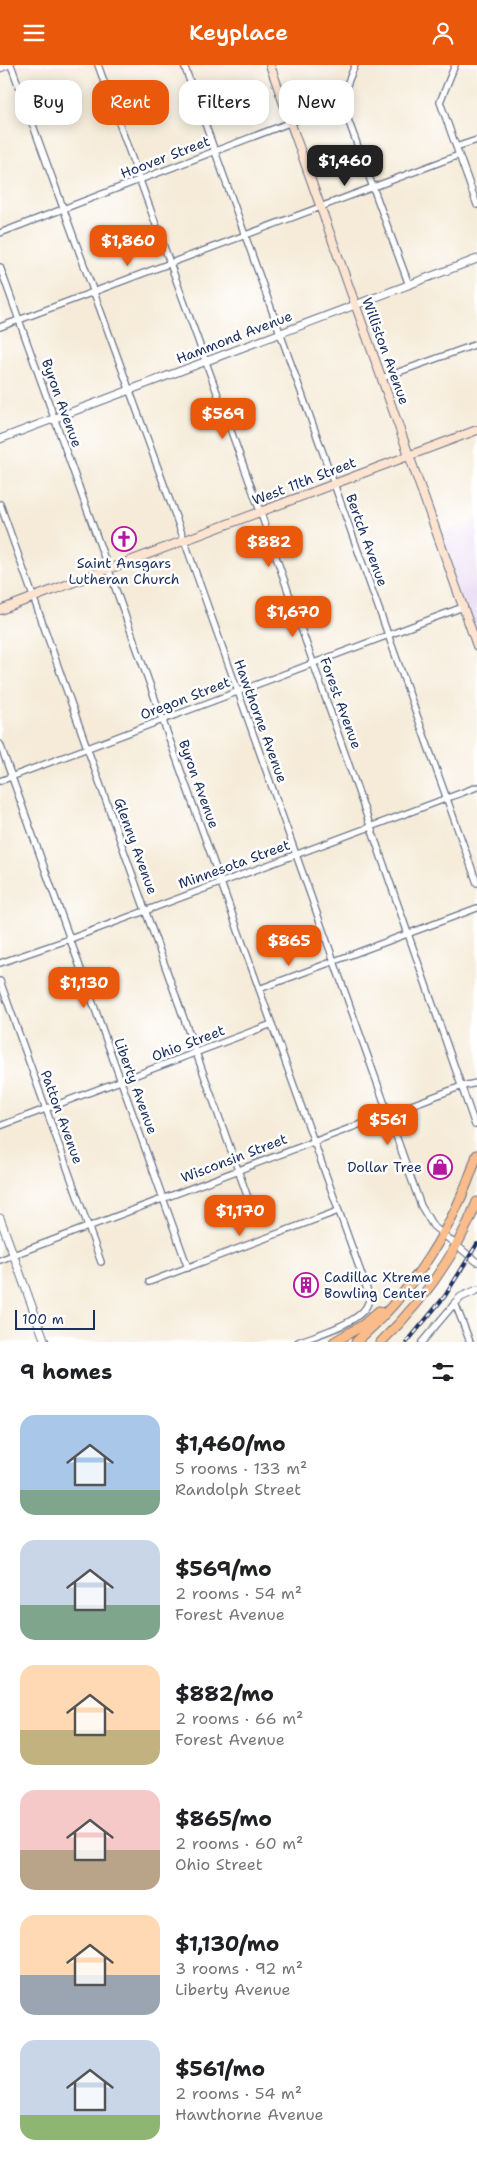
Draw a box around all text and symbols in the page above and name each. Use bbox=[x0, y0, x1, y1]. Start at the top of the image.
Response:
text: Keyplace bbox=[189, 18, 288, 47]
icon: menu bbox=[20, 19, 48, 47]
icon: person bbox=[429, 19, 457, 47]
chip: Buy bbox=[15, 80, 82, 125]
chip: Rent bbox=[92, 80, 169, 125]
chip: Filters bbox=[179, 80, 269, 125]
chip: New bbox=[279, 80, 354, 125]
street label: Hoover Street bbox=[118, 132, 212, 182]
pin: $1,460 bbox=[304, 145, 386, 187]
text: $1,460 bbox=[318, 150, 372, 171]
pin: $1,860 bbox=[87, 225, 169, 267]
text: $1,860 bbox=[101, 230, 155, 251]
street label: Williston Avenue bbox=[358, 295, 414, 407]
street label: Hammond Avenue bbox=[173, 307, 295, 367]
street label: Byron Avenue bbox=[38, 356, 86, 450]
pin: $569 bbox=[193, 397, 253, 440]
text: $569 bbox=[202, 403, 244, 424]
street label: West 11th Street bbox=[250, 453, 358, 509]
street label: Bertch Avenue bbox=[342, 491, 392, 589]
pin: $882 bbox=[239, 525, 299, 568]
church icon: Saint Ansgars Lutheran Church bbox=[111, 526, 137, 552]
text: $882 bbox=[247, 531, 291, 552]
place label: Saint Ansgars Lutheran Church bbox=[68, 554, 180, 588]
pin: $1,670 bbox=[252, 595, 334, 638]
text: $1,670 bbox=[266, 601, 320, 622]
street label: Forest Avenue bbox=[316, 655, 366, 751]
street label: Hawthorne Avenue bbox=[230, 657, 292, 785]
street label: Oregon Street bbox=[137, 673, 233, 723]
street label: Byron Avenue bbox=[175, 737, 223, 831]
street label: Glenny Avenue bbox=[110, 795, 162, 897]
street label: Minnesota Street bbox=[176, 835, 292, 893]
pin: $865 bbox=[259, 925, 319, 967]
text: $865 bbox=[267, 930, 311, 951]
pin: $1,130 bbox=[43, 967, 125, 1009]
text: $1,130 bbox=[59, 972, 109, 993]
street label: Ohio Street bbox=[149, 1021, 227, 1065]
street label: Liberty Avenue bbox=[110, 1035, 162, 1137]
street label: Patton Avenue bbox=[37, 1068, 87, 1166]
pin: $561 bbox=[358, 1103, 418, 1146]
text: $561 bbox=[369, 1109, 407, 1130]
street label: Wisconsin Street bbox=[178, 1129, 290, 1187]
shop icon: Dollar Tree bbox=[427, 1154, 453, 1180]
place label: Dollar Tree bbox=[347, 1158, 422, 1176]
pin: $1,170 bbox=[199, 1195, 281, 1237]
text: $1,170 bbox=[215, 1200, 265, 1221]
place label: Cadillac Xtreme Bowling Center bbox=[324, 1268, 431, 1302]
building icon: Cadillac Xtreme Bowling Center bbox=[293, 1272, 319, 1298]
scale bar bbox=[15, 1307, 95, 1330]
text: 100 m bbox=[22, 1310, 64, 1328]
text: 9 homes bbox=[20, 1358, 112, 1386]
icon: filters bbox=[429, 1358, 457, 1386]
text: $1,460/mo bbox=[175, 1430, 286, 1458]
icon: home bbox=[60, 1435, 120, 1495]
text: 5 rooms · 133 m² bbox=[175, 1458, 307, 1479]
text: Randolph Street bbox=[175, 1479, 301, 1500]
text: $569/mo bbox=[175, 1555, 272, 1583]
icon: home bbox=[60, 1560, 120, 1620]
text: 2 rooms · 54 m² bbox=[175, 1583, 302, 1604]
text: Forest Avenue bbox=[175, 1604, 285, 1625]
text: $882/mo bbox=[175, 1680, 274, 1708]
icon: home bbox=[60, 1685, 120, 1745]
text: 2 rooms · 66 m² bbox=[175, 1708, 303, 1729]
text: Forest Avenue bbox=[175, 1729, 285, 1750]
text: $865/mo bbox=[175, 1805, 272, 1833]
icon: home bbox=[60, 1810, 120, 1870]
text: 2 rooms · 60 m² bbox=[175, 1833, 303, 1854]
text: Ohio Street bbox=[175, 1854, 263, 1875]
text: $1,130/mo bbox=[175, 1930, 279, 1958]
icon: home bbox=[60, 1935, 120, 1995]
text: 3 rooms · 92 m² bbox=[175, 1958, 303, 1979]
text: Liberty Avenue bbox=[175, 1979, 291, 2000]
text: $561/mo bbox=[175, 2055, 265, 2083]
icon: home bbox=[60, 2060, 120, 2120]
text: 2 rooms · 54 m² bbox=[175, 2083, 302, 2104]
text: Hawthorne Avenue bbox=[175, 2104, 324, 2125]

